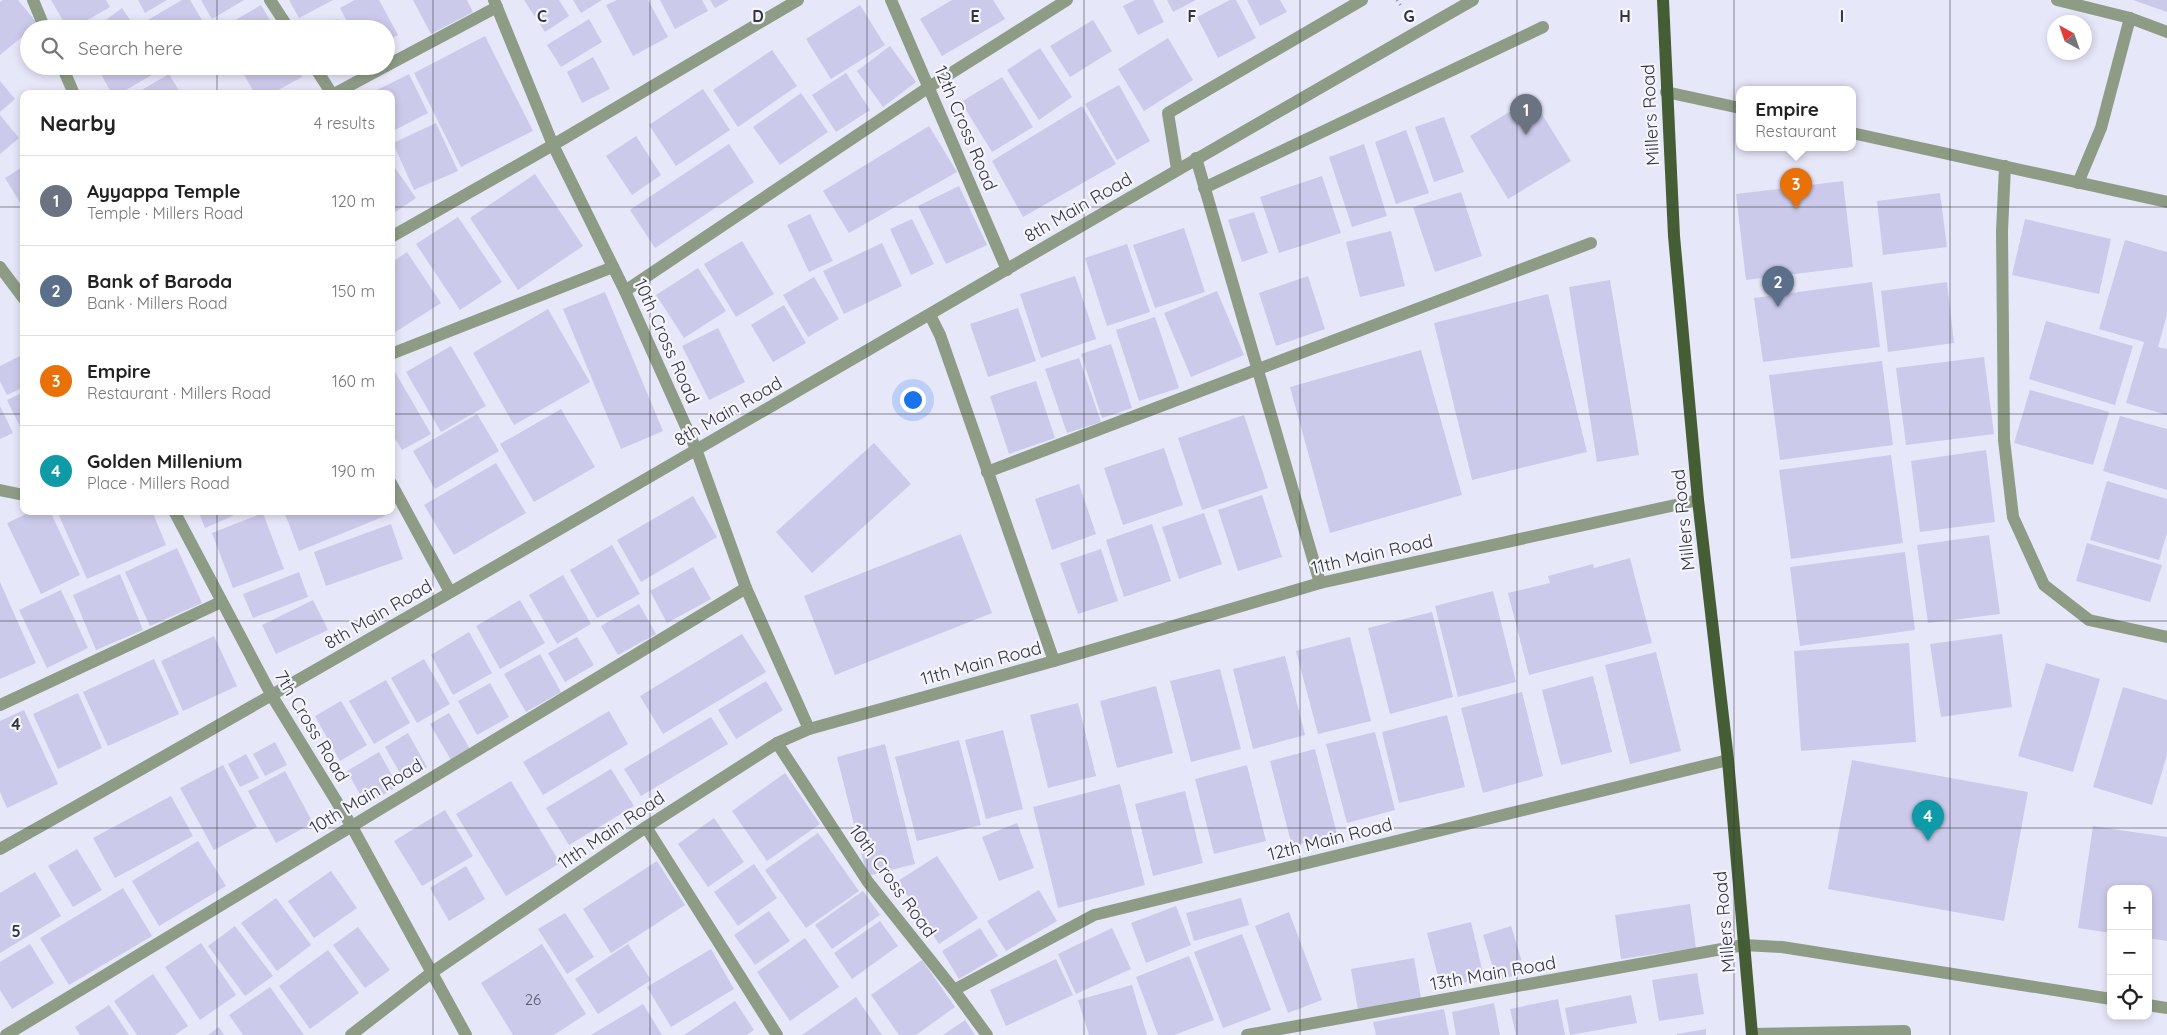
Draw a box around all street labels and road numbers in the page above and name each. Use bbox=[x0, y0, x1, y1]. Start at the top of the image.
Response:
street label: 12th Cross Road bbox=[929, 62, 1003, 194]
street label: Millers Road bbox=[1636, 63, 1664, 167]
street label: 8th Main Road bbox=[1020, 167, 1136, 247]
street label: 10th Cross Road bbox=[629, 275, 705, 407]
street label: 8th Main Road bbox=[670, 371, 786, 451]
street label: Millers Road bbox=[1666, 468, 1700, 572]
street label: 11th Main Road bbox=[1309, 529, 1435, 579]
street label: 8th Main Road bbox=[320, 574, 436, 654]
street label: 11th Main Road bbox=[918, 636, 1044, 690]
street label: 7th Cross Road bbox=[270, 666, 354, 786]
street label: 10th Main Road bbox=[305, 753, 427, 839]
street label: 11th Main Road bbox=[553, 786, 669, 874]
street label: 12th Main Road bbox=[1265, 812, 1395, 866]
street label: 10th Cross Road bbox=[844, 820, 942, 942]
street label: Millers Road bbox=[1708, 870, 1740, 974]
street label: 13th Main Road bbox=[1428, 951, 1558, 995]

